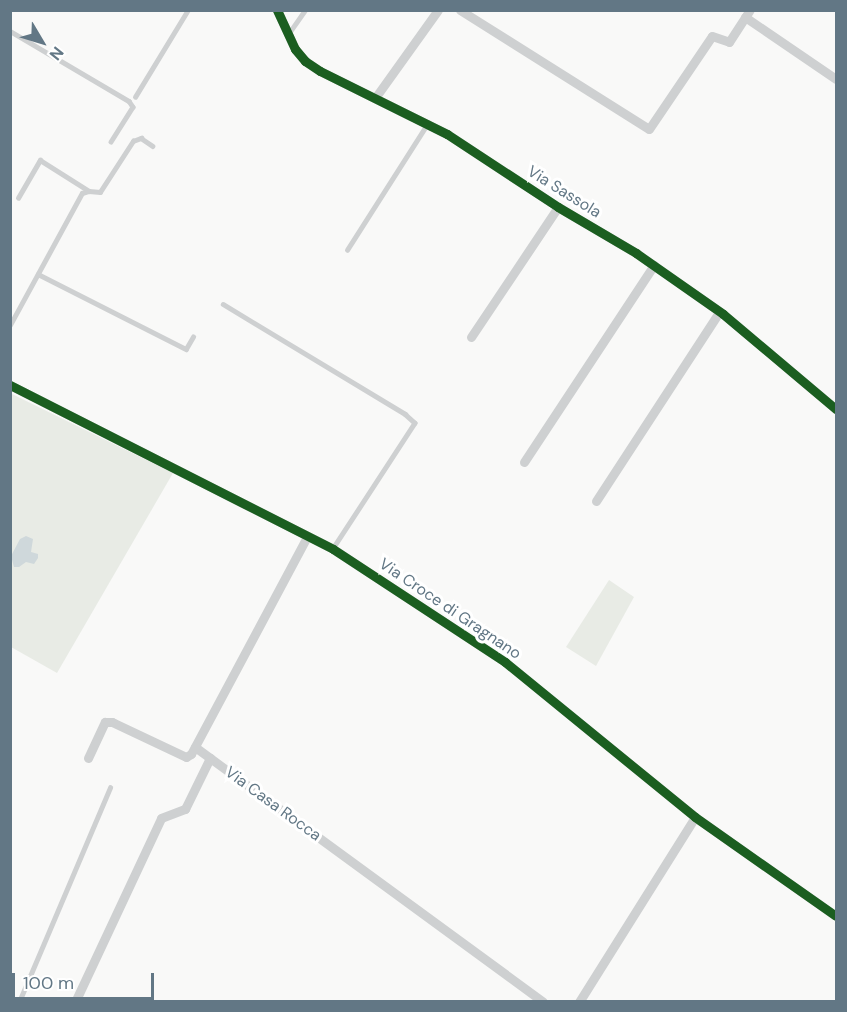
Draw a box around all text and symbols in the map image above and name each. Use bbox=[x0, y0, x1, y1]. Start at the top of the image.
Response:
north arrow bbox=[12, 12, 72, 72]
text: N bbox=[45, 42, 68, 64]
street label: Via Sassola bbox=[524, 162, 604, 222]
street label: Via Croce di Gragnano bbox=[375, 554, 525, 664]
street label: Via Casa Rocca bbox=[221, 763, 325, 845]
scale bar bbox=[15, 961, 158, 999]
text: 100 m bbox=[23, 971, 74, 995]

